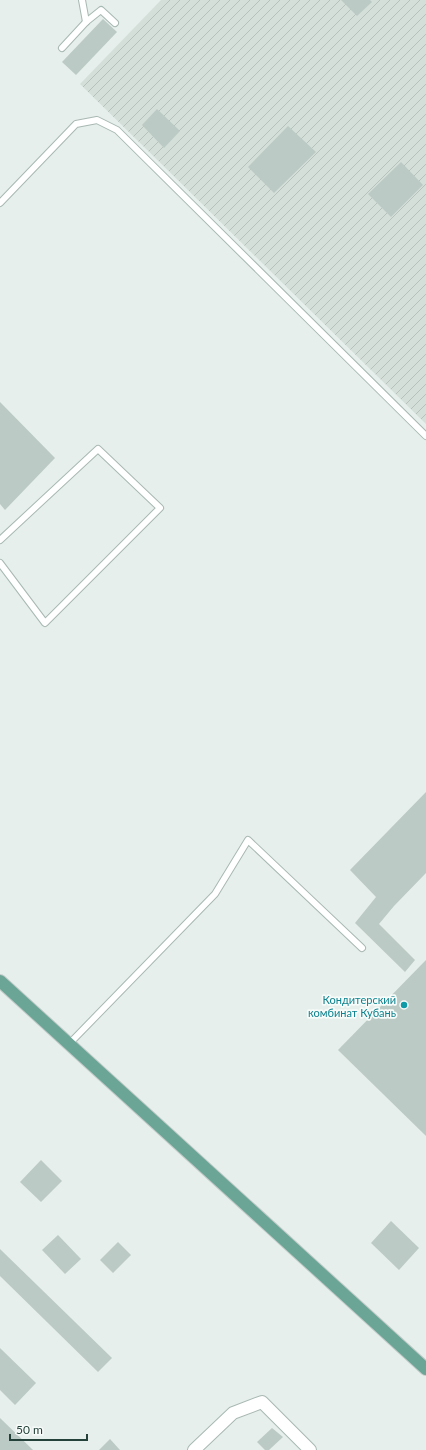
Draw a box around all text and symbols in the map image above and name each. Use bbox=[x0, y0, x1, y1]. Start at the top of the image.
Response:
place label: Кондитерский комбинат Кубань bbox=[308, 993, 396, 1019]
marker: Кондитерский комбинат Кубань bbox=[399, 1000, 409, 1010]
scale bar bbox=[10, 1416, 87, 1442]
text: 50 m bbox=[16, 1422, 43, 1437]

